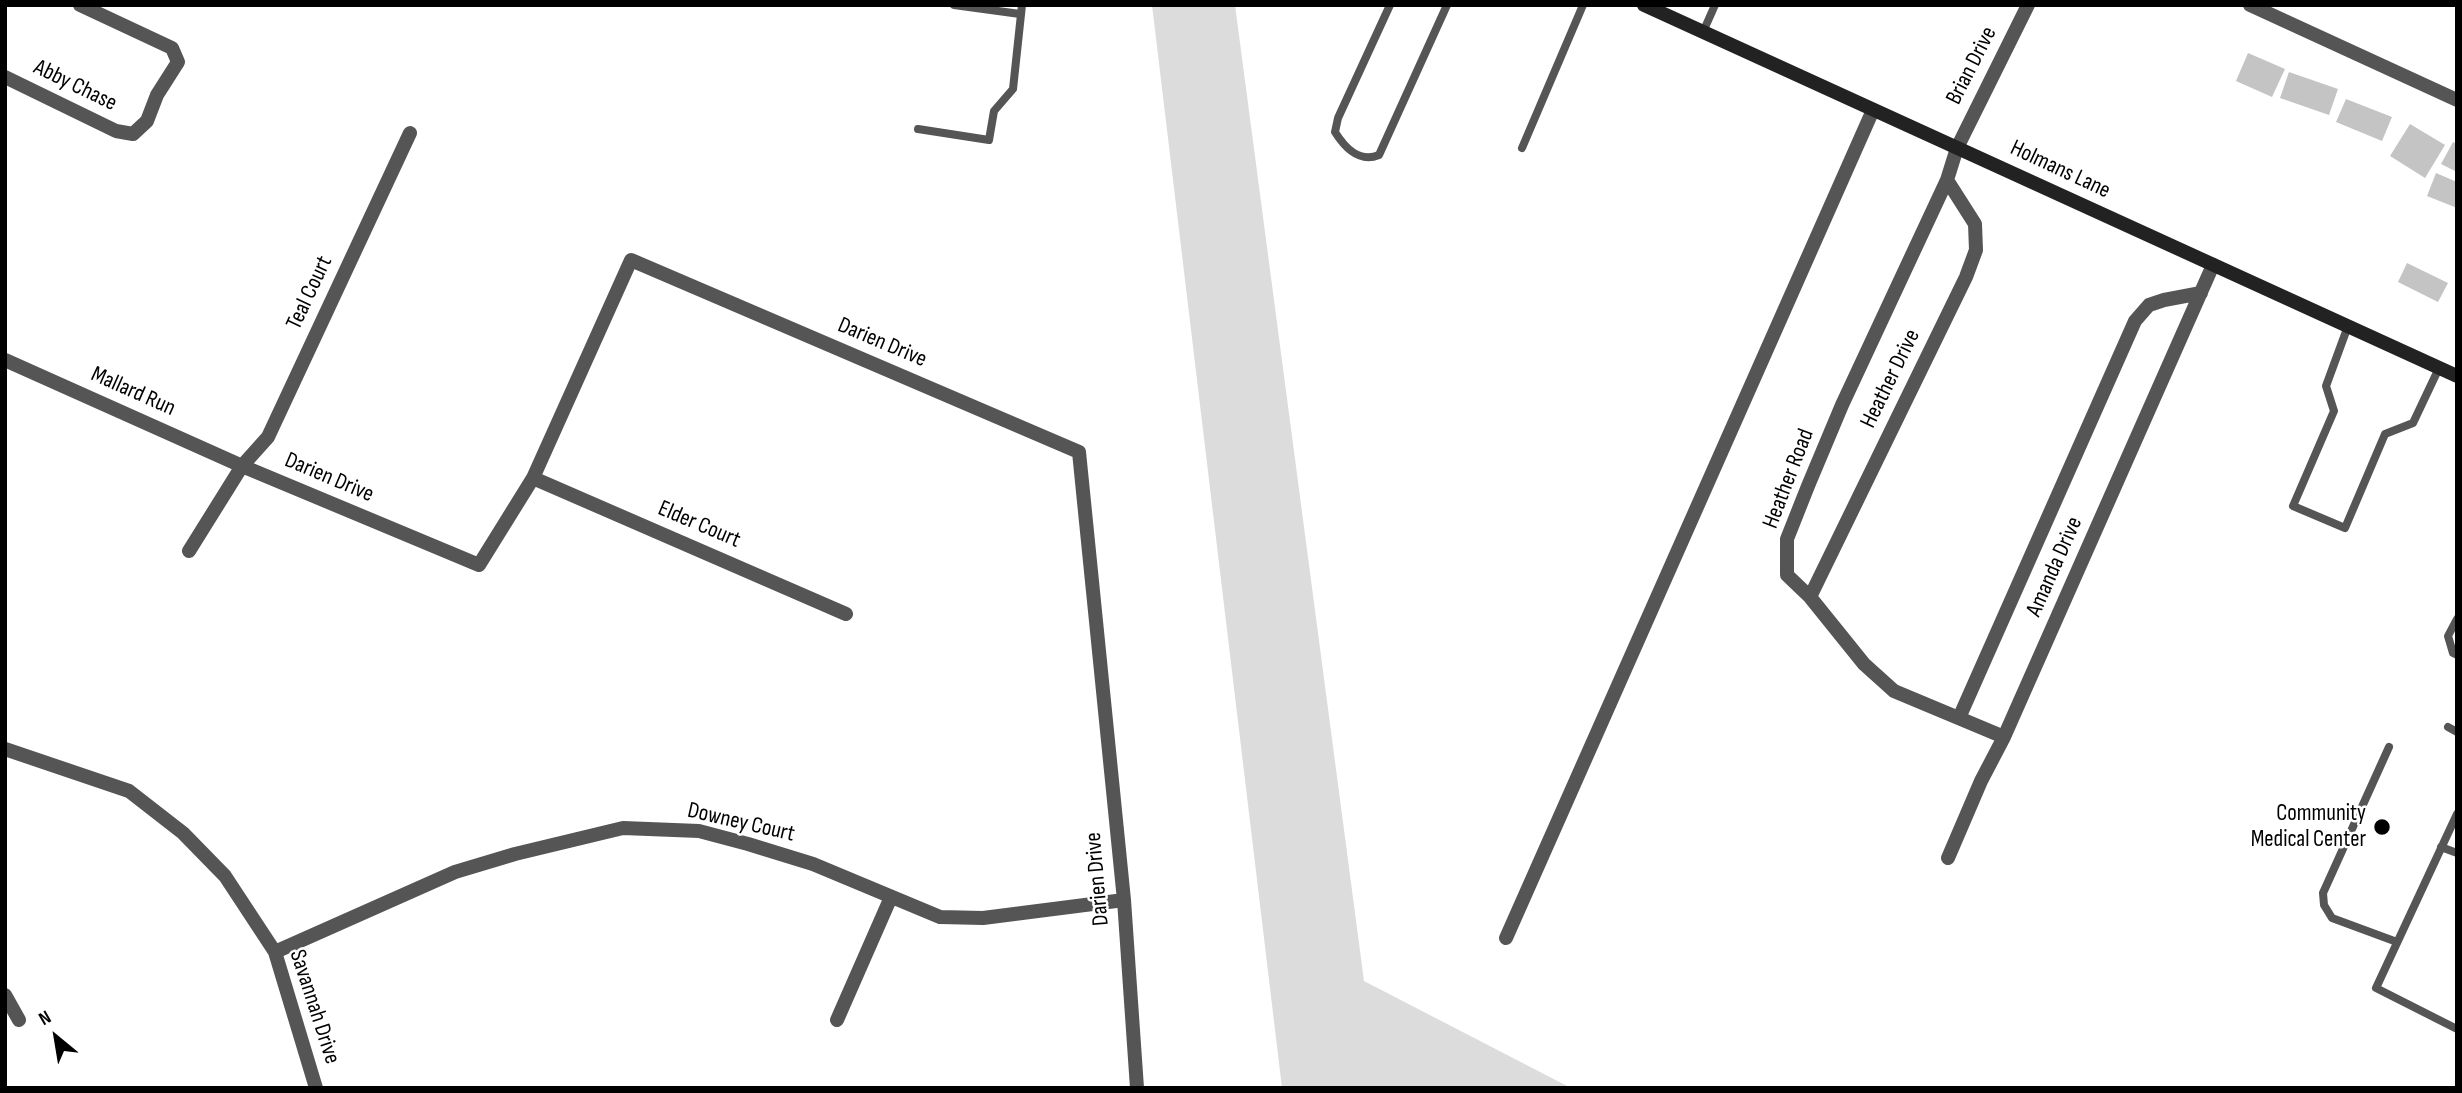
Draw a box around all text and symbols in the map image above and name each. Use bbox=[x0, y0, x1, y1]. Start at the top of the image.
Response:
street label: Brian Drive bbox=[1941, 22, 2003, 110]
street label: Abby Chase bbox=[29, 54, 121, 118]
street label: Holmans Lane bbox=[2006, 135, 2114, 205]
street label: Teal Court bbox=[281, 252, 339, 334]
street label: Darien Drive bbox=[833, 312, 931, 374]
street label: Heather Drive bbox=[1855, 325, 1927, 433]
street label: Mallard Run bbox=[87, 361, 179, 423]
street label: Heather Road bbox=[1757, 425, 1821, 533]
street label: Darien Drive bbox=[280, 447, 378, 509]
street label: Elder Court bbox=[654, 495, 744, 555]
street label: Amanda Drive bbox=[2021, 513, 2089, 621]
street label: Downey Court bbox=[685, 797, 797, 849]
place label: Community Medical Center bbox=[2251, 800, 2366, 854]
marker: Community Medical Center bbox=[2372, 817, 2392, 837]
street label: Darien Drive bbox=[1080, 831, 1116, 927]
street label: Savannah Drive bbox=[283, 947, 345, 1067]
north arrow bbox=[21, 1002, 91, 1072]
text: N bbox=[35, 1006, 55, 1031]

